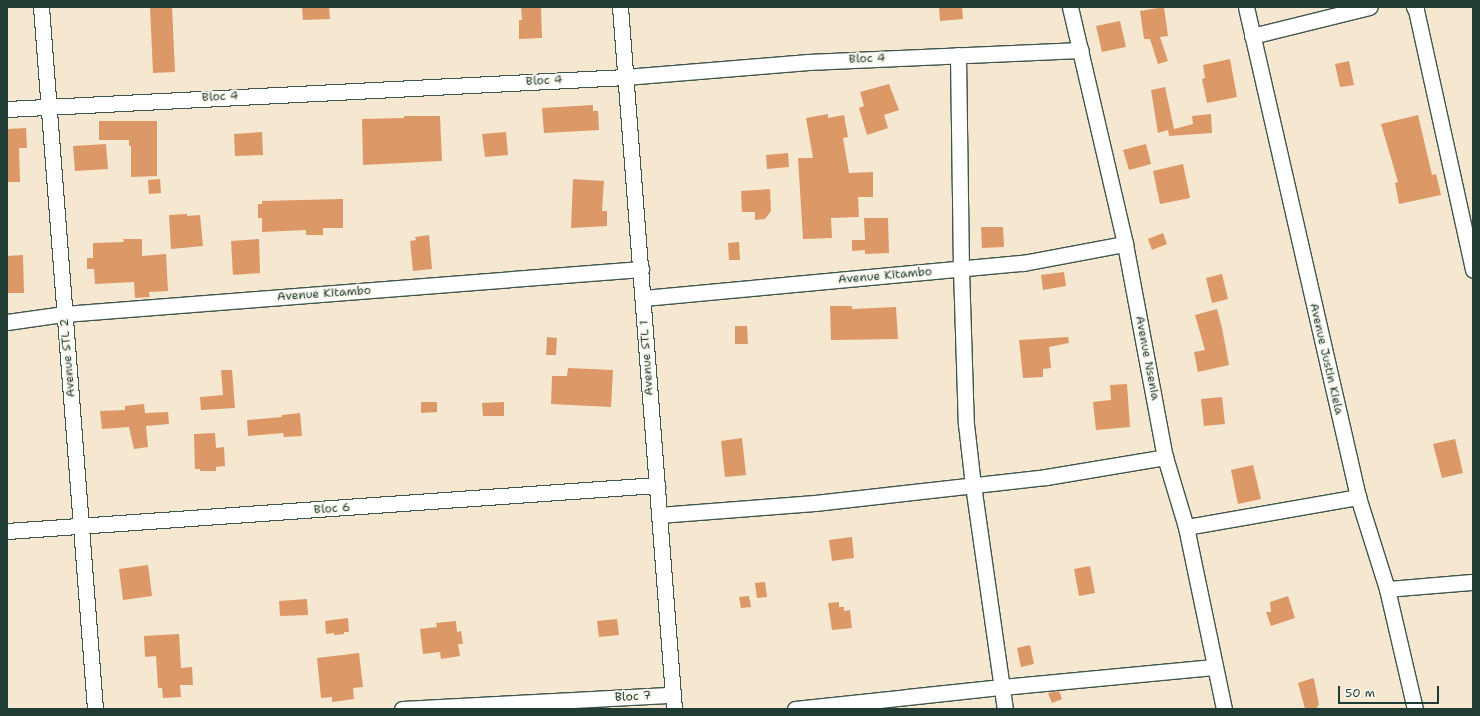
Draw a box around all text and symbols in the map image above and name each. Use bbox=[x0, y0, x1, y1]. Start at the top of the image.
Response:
street label: Bloc 4 bbox=[848, 51, 886, 67]
street label: Bloc 4 bbox=[525, 73, 563, 89]
street label: Bloc 4 bbox=[201, 89, 239, 105]
street label: Avenue Kitambo bbox=[837, 265, 933, 287]
street label: Avenue Kitambo bbox=[276, 284, 372, 304]
street label: Avenue Justin Kiela bbox=[1306, 302, 1346, 416]
street label: Avenue Nsenia bbox=[1132, 315, 1162, 401]
street label: Avenue STL 2 bbox=[57, 318, 79, 398]
street label: Avenue STL 1 bbox=[637, 320, 657, 396]
street label: Bloc 6 bbox=[313, 501, 351, 517]
scale bar bbox=[1340, 678, 1441, 704]
text: 50 m bbox=[1345, 685, 1375, 701]
street label: Bloc 7 bbox=[614, 689, 652, 705]

